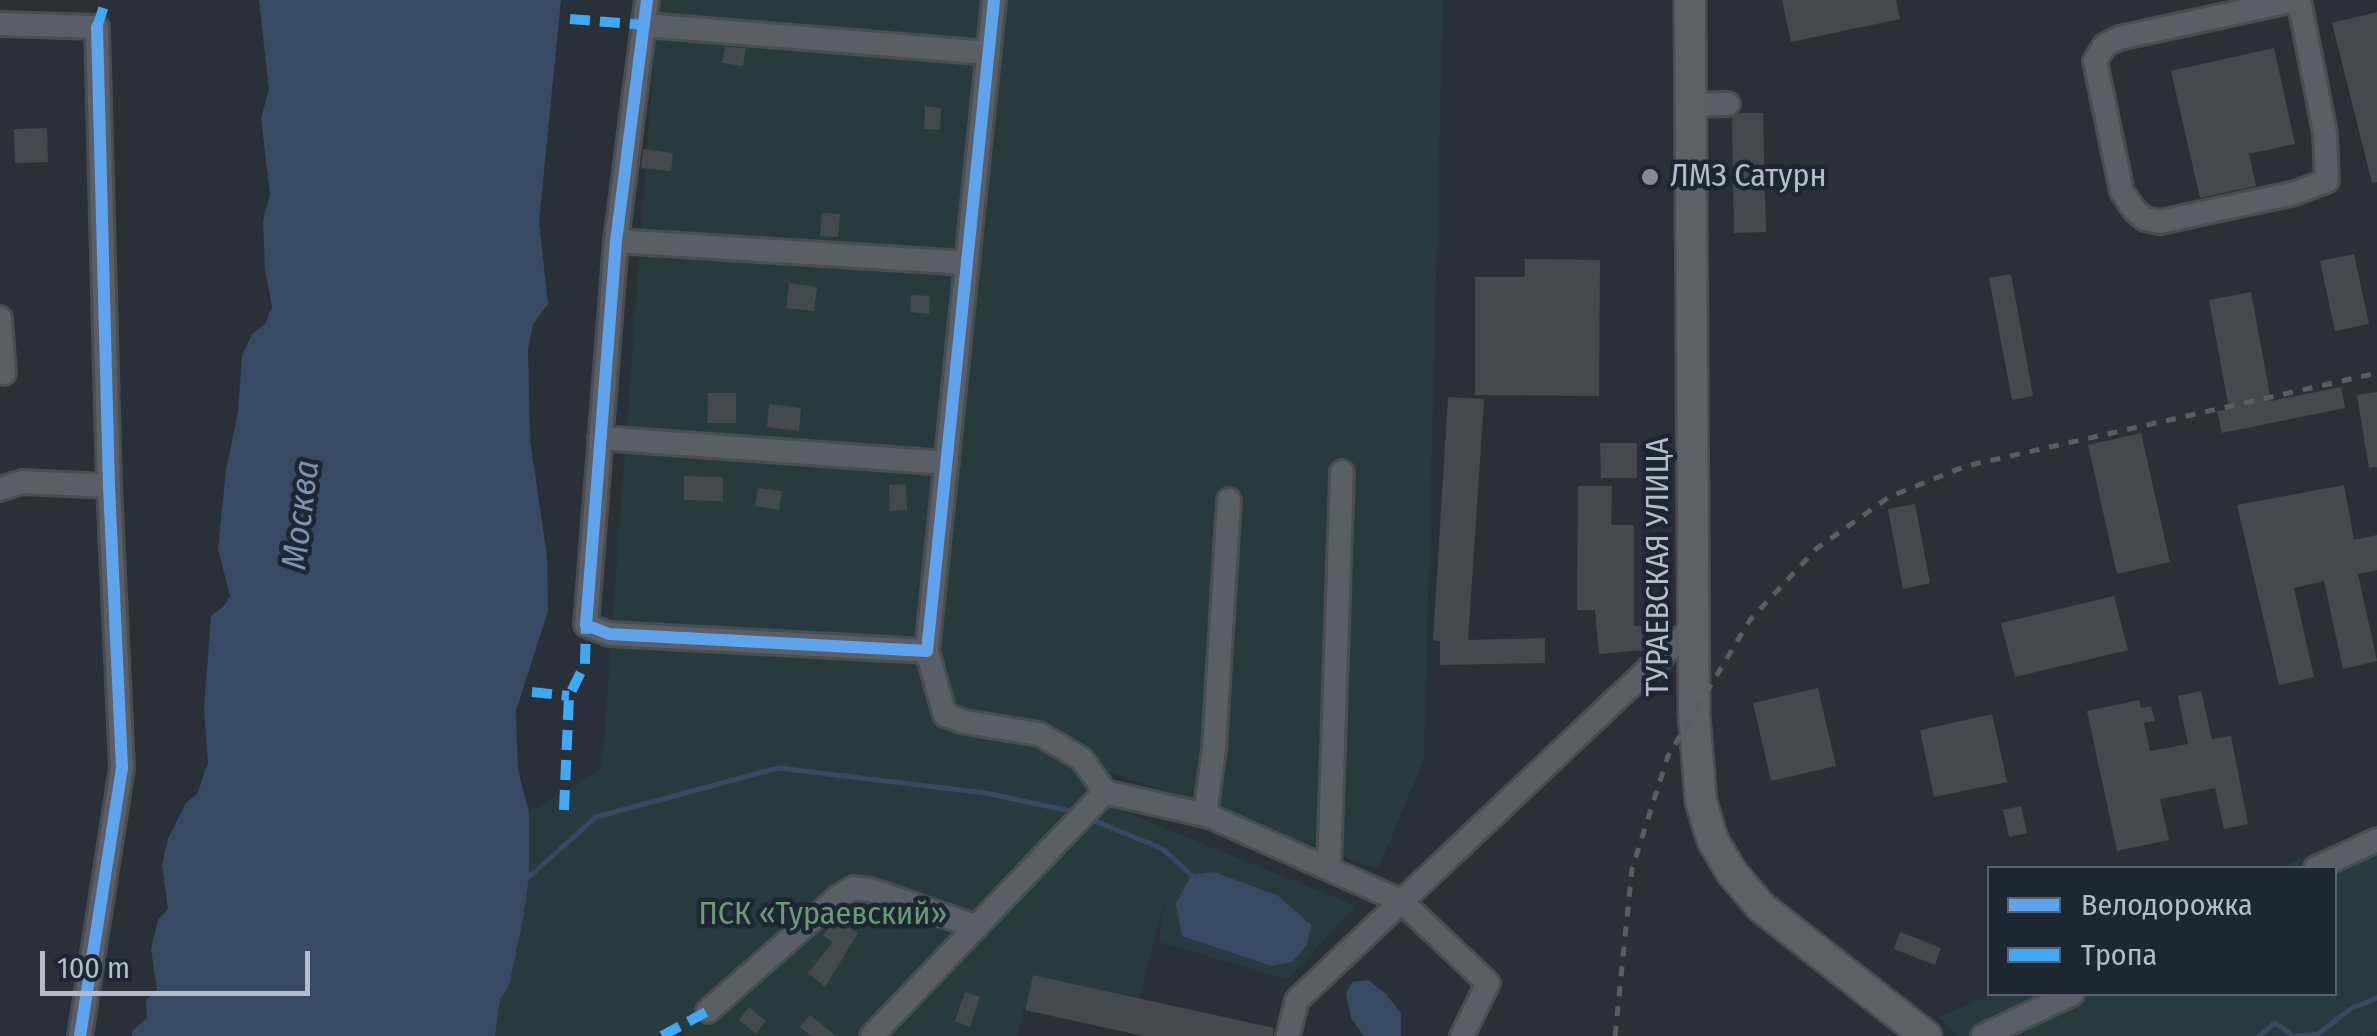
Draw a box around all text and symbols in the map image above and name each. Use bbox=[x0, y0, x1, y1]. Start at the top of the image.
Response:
place label: ЛМЗ Сатурн bbox=[1670, 158, 1827, 196]
marker: ЛМЗ Сатурн bbox=[1639, 166, 1661, 188]
street label: ТУРАЕВСКАЯ УЛИЦА bbox=[1640, 437, 1678, 697]
water label: Москва bbox=[274, 458, 330, 572]
legend bbox=[1987, 866, 2337, 996]
text: Велодорожка bbox=[2081, 887, 2253, 923]
park label: ПСК «Тураевский» bbox=[699, 896, 947, 934]
scale bar bbox=[45, 931, 315, 993]
text: Тропа bbox=[2081, 937, 2157, 973]
text: 100 m bbox=[57, 950, 130, 986]

